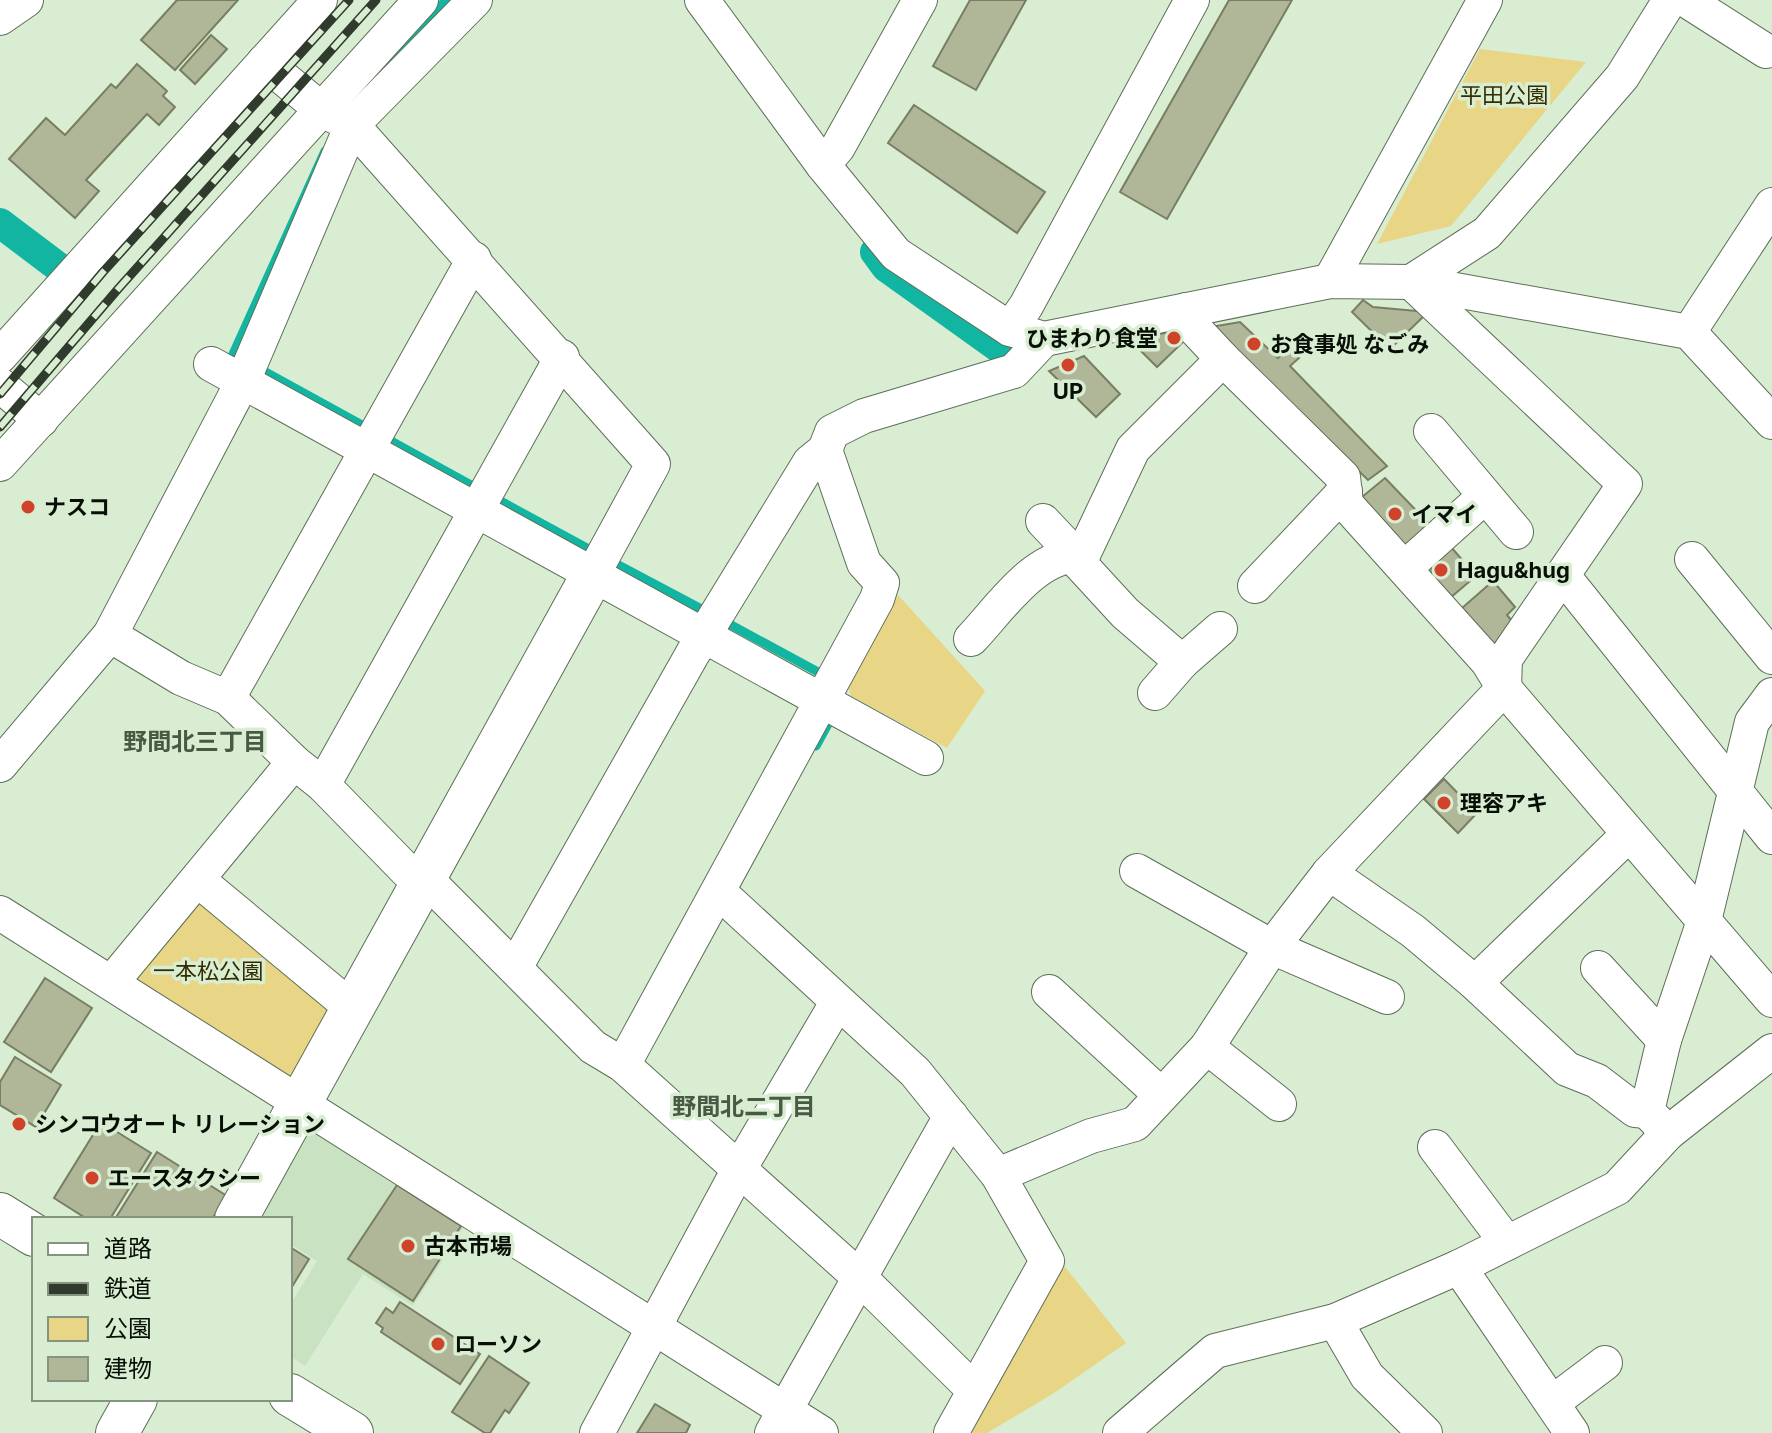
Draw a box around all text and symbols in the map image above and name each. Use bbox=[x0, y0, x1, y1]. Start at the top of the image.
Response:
park label: 平田公園 bbox=[1460, 82, 1548, 108]
place label: ひまわり食堂 bbox=[1026, 325, 1158, 351]
marker: ひまわり食堂 bbox=[1165, 329, 1183, 347]
place label: お食事処 なごみ bbox=[1270, 331, 1429, 357]
marker: お食事処 なごみ bbox=[1245, 335, 1263, 353]
marker: UP bbox=[1059, 356, 1077, 374]
place label: UP bbox=[1053, 378, 1083, 404]
place label: ナスコ bbox=[44, 494, 110, 520]
marker: ナスコ bbox=[19, 498, 37, 516]
place label: イマイ bbox=[1411, 501, 1477, 527]
marker: イマイ bbox=[1386, 505, 1404, 523]
place label: Hagu&hug bbox=[1457, 557, 1570, 583]
marker: Hagu&hug bbox=[1432, 561, 1450, 579]
district label: 野間北三丁目 bbox=[123, 727, 267, 756]
place label: 理容アキ bbox=[1460, 790, 1548, 816]
marker: 理容アキ bbox=[1435, 794, 1453, 812]
park label: 一本松公園 bbox=[153, 958, 263, 984]
district label: 野間北二丁目 bbox=[672, 1092, 816, 1121]
place label: シンコウオート リレーション bbox=[35, 1111, 325, 1137]
marker: シンコウオート リレーション bbox=[10, 1115, 28, 1133]
place label: エースタクシー bbox=[108, 1165, 261, 1191]
marker: エースタクシー bbox=[83, 1169, 101, 1187]
legend bbox=[32, 1217, 292, 1401]
place label: 古本市場 bbox=[424, 1233, 512, 1259]
text: 道路 bbox=[104, 1234, 152, 1263]
marker: 古本市場 bbox=[399, 1237, 417, 1255]
text: 鉄道 bbox=[104, 1274, 152, 1303]
text: 公園 bbox=[104, 1314, 152, 1343]
place label: ローソン bbox=[454, 1331, 542, 1357]
marker: ローソン bbox=[429, 1335, 447, 1353]
text: 建物 bbox=[104, 1354, 152, 1383]

